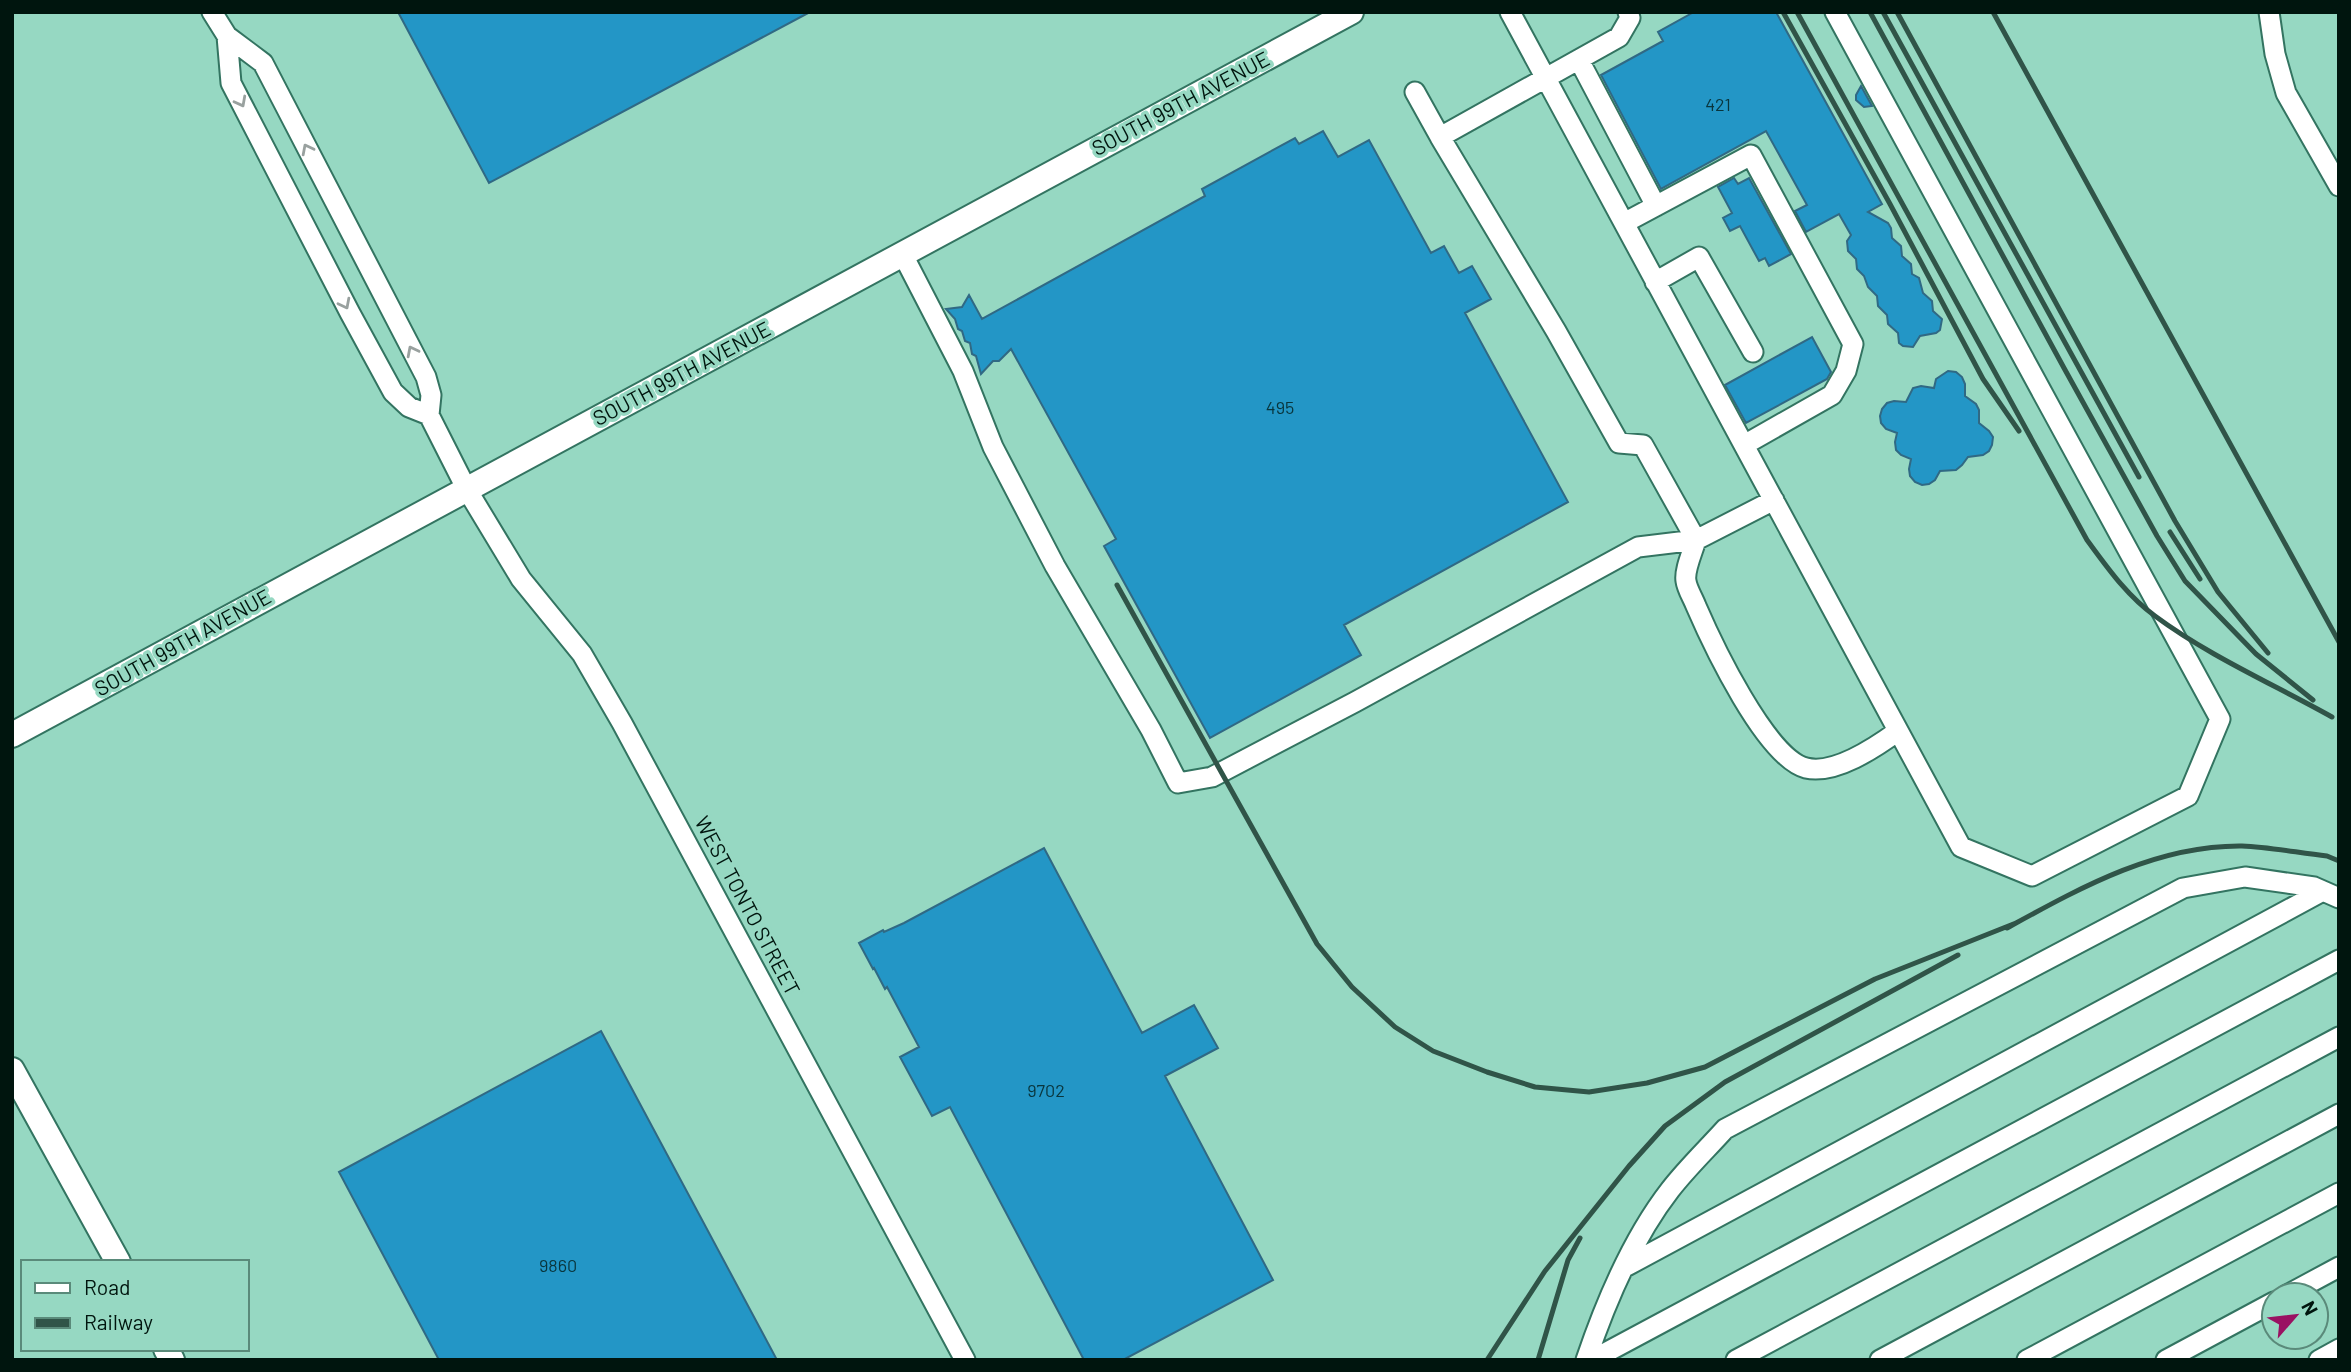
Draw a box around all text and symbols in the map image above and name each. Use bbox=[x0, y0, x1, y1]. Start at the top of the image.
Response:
street label: SOUTH 99TH AVENUE bbox=[1087, 45, 1273, 160]
house number: 421 bbox=[1705, 93, 1731, 115]
one-way arrow bbox=[233, 94, 246, 107]
one-way arrow bbox=[302, 144, 316, 156]
one-way arrow bbox=[337, 297, 351, 309]
street label: SOUTH 99TH AVENUE bbox=[588, 315, 774, 430]
one-way arrow bbox=[407, 345, 421, 358]
house number: 495 bbox=[1266, 396, 1294, 418]
street label: SOUTH 99TH AVENUE bbox=[90, 583, 275, 701]
street label: WEST TONTO STREET bbox=[691, 811, 806, 999]
house number: 9702 bbox=[1027, 1079, 1065, 1101]
house number: 9860 bbox=[539, 1254, 577, 1276]
legend bbox=[21, 1260, 248, 1351]
text: Road bbox=[84, 1274, 130, 1299]
north arrow bbox=[2260, 1281, 2330, 1351]
text: N bbox=[2297, 1297, 2324, 1319]
text: Railway bbox=[84, 1309, 153, 1334]

